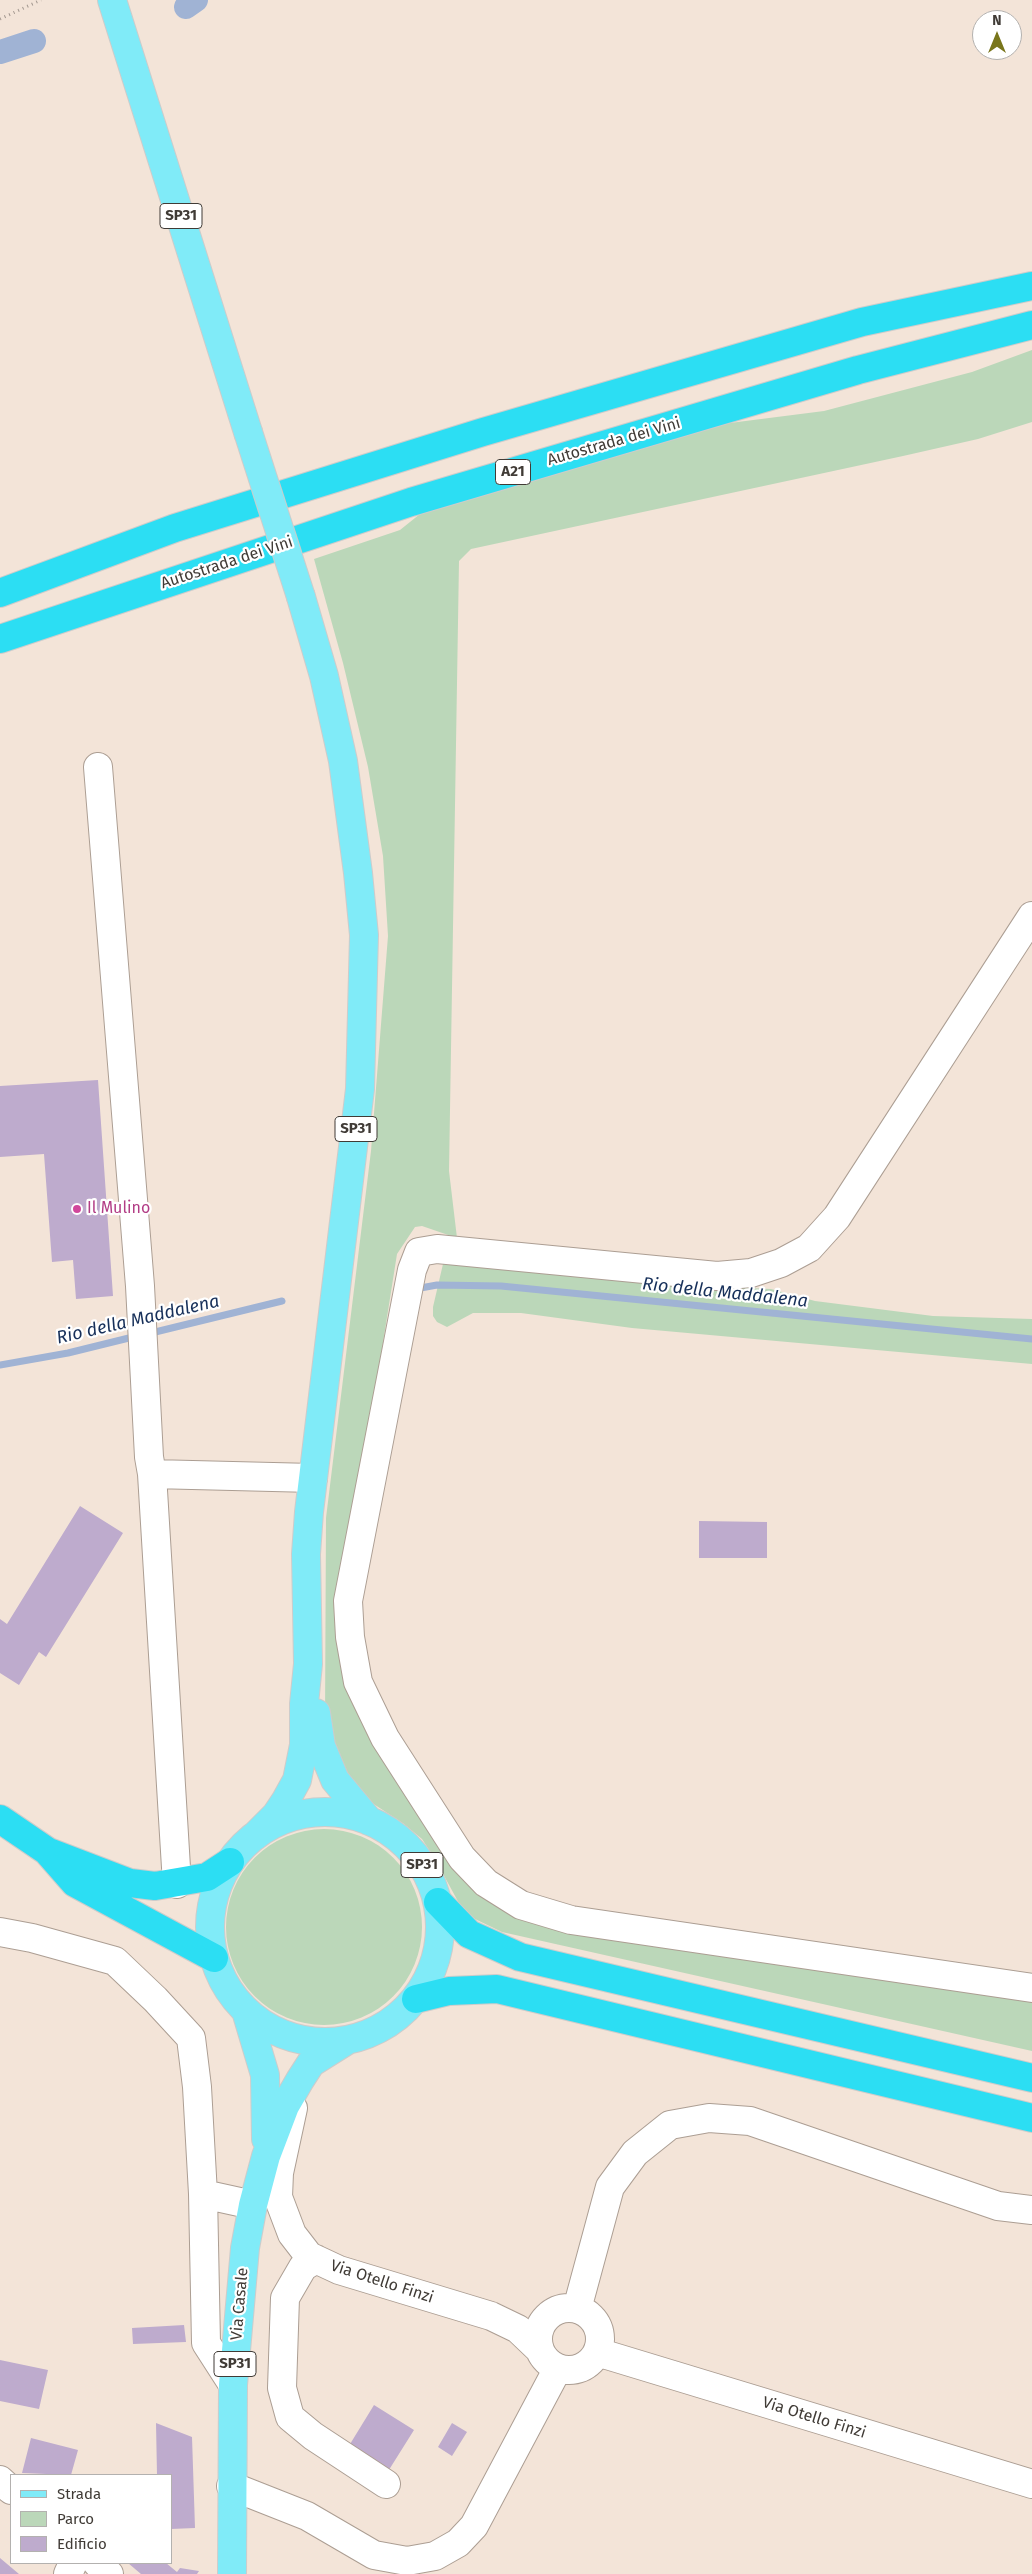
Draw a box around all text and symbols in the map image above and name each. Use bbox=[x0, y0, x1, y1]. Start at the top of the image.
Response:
north arrow bbox=[972, 10, 1022, 60]
text: N bbox=[992, 12, 1002, 29]
road number: SP31 bbox=[160, 204, 202, 228]
street label: Autostrada dei Vini bbox=[545, 414, 683, 470]
road number: A21 bbox=[496, 460, 530, 484]
street label: Autostrada dei Vini bbox=[159, 533, 295, 593]
road number: SP31 bbox=[335, 1116, 377, 1142]
place label: Il Mulino bbox=[87, 1199, 150, 1219]
marker: Il Mulino bbox=[71, 1203, 83, 1215]
water label: Rio della Maddalena bbox=[641, 1274, 809, 1312]
water label: Rio della Maddalena bbox=[54, 1291, 222, 1349]
road number: SP31 bbox=[401, 1852, 443, 1878]
street label: Via Otello Finzi bbox=[328, 2256, 436, 2308]
street label: Via Casale bbox=[227, 2267, 253, 2341]
road number: SP31 bbox=[214, 2352, 256, 2376]
street label: Via Otello Finzi bbox=[760, 2393, 868, 2443]
legend bbox=[10, 2474, 172, 2564]
text: Strada bbox=[57, 2485, 101, 2503]
text: Parco bbox=[57, 2510, 94, 2528]
text: Edificio bbox=[57, 2535, 107, 2553]

